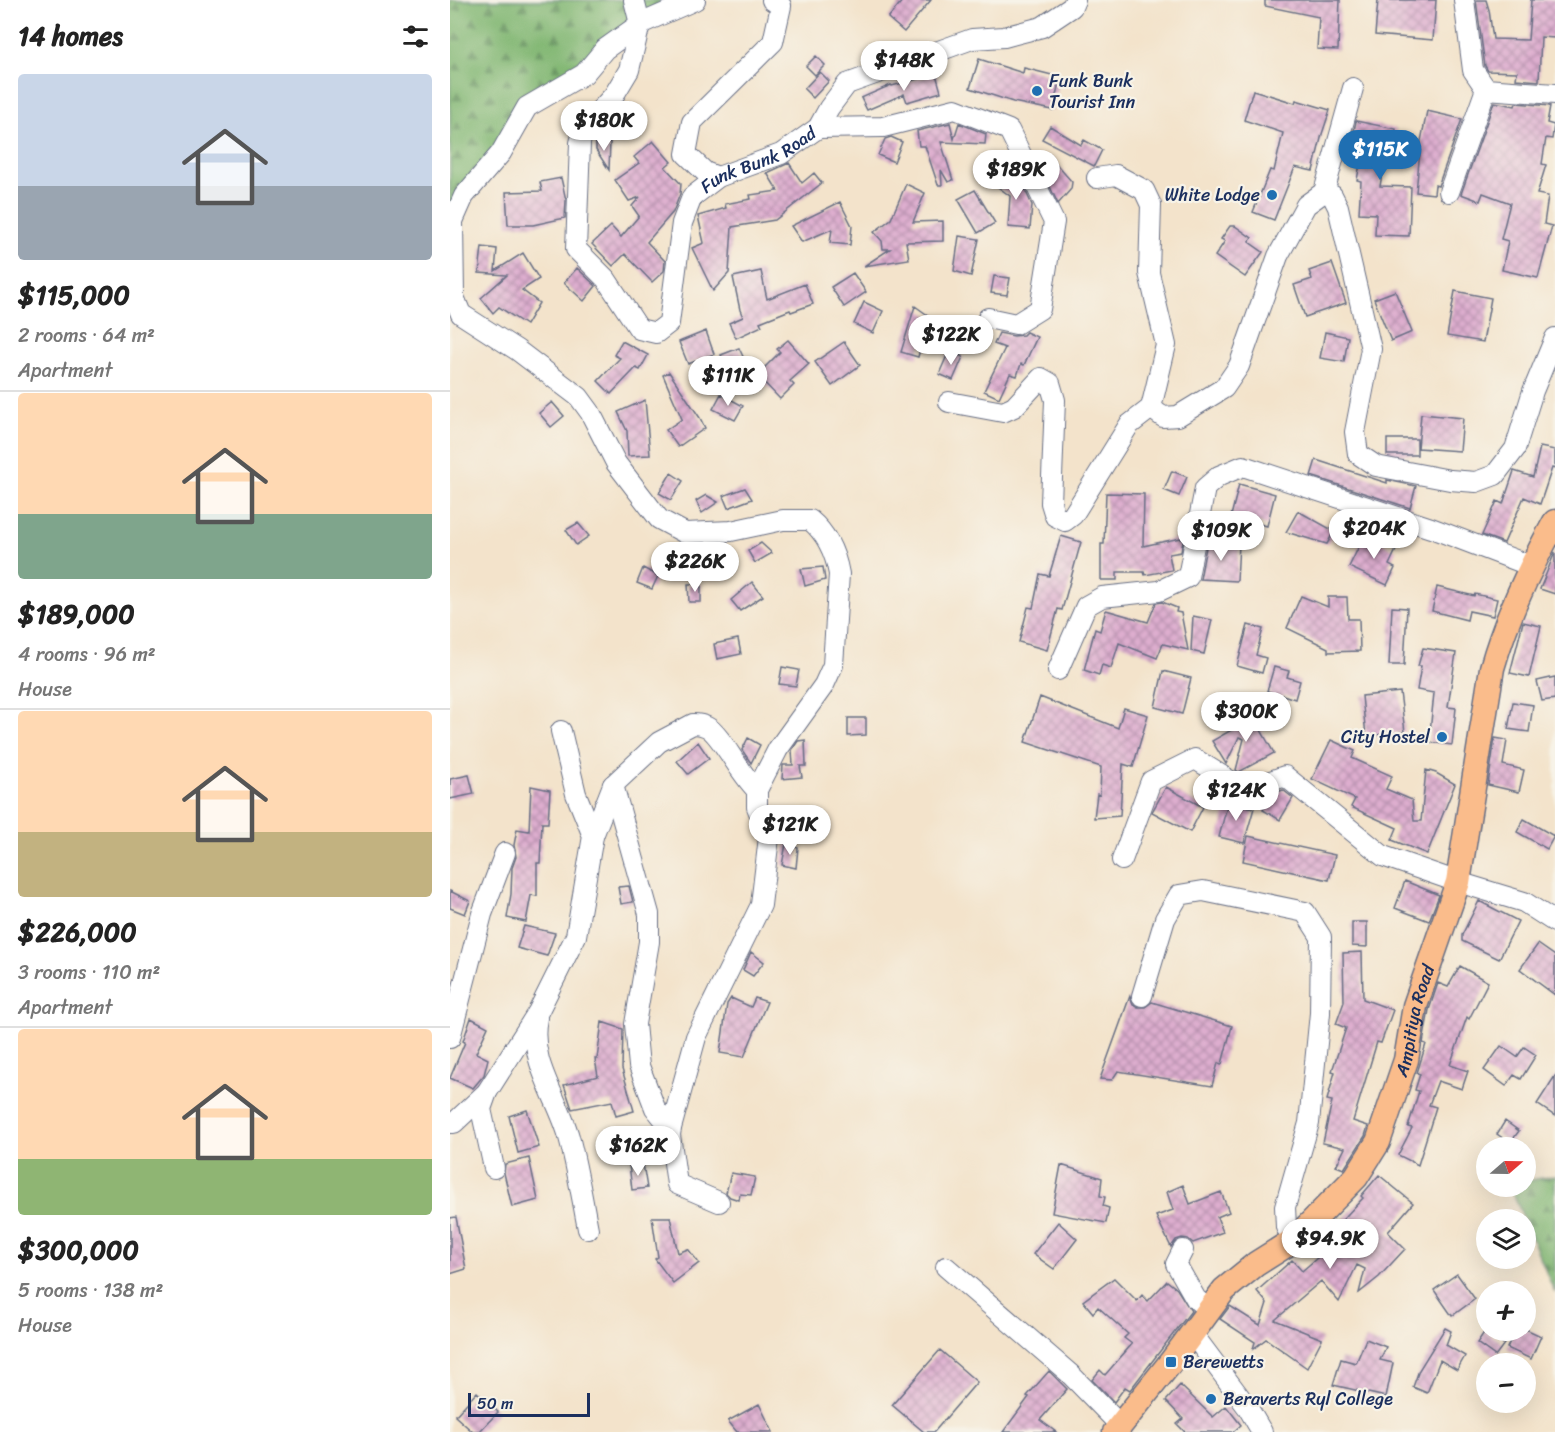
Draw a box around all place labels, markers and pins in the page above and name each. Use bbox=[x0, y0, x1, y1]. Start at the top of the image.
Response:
pin: $148K bbox=[862, 41, 946, 92]
place label: Funk Bunk Tourist Inn bbox=[1049, 65, 1136, 118]
marker: Funk Bunk Tourist Inn bbox=[1030, 84, 1044, 98]
pin: $180K bbox=[562, 101, 646, 152]
pin: $115K bbox=[1338, 130, 1422, 181]
pin: $189K bbox=[974, 150, 1058, 201]
place label: White Lodge bbox=[1165, 179, 1260, 211]
marker: White Lodge bbox=[1265, 188, 1279, 202]
pin: $122K bbox=[909, 315, 993, 366]
pin: $111K bbox=[686, 356, 770, 407]
pin: $204K bbox=[1332, 509, 1416, 560]
pin: $109K bbox=[1179, 511, 1263, 562]
pin: $226K bbox=[653, 542, 737, 593]
pin: $300K bbox=[1204, 692, 1288, 743]
place label: City Hostel bbox=[1341, 721, 1431, 753]
marker: City Hostel bbox=[1435, 730, 1449, 744]
pin: $124K bbox=[1194, 771, 1278, 822]
pin: $121K bbox=[748, 805, 832, 856]
pin: $162K bbox=[596, 1126, 680, 1177]
pin: $94.9K bbox=[1281, 1219, 1379, 1270]
place label: Berewetts bbox=[1183, 1346, 1264, 1378]
marker: Berewetts bbox=[1164, 1355, 1178, 1369]
place label: Beraverts Ryl College bbox=[1223, 1383, 1393, 1415]
marker: Beraverts Ryl College bbox=[1204, 1392, 1218, 1406]

